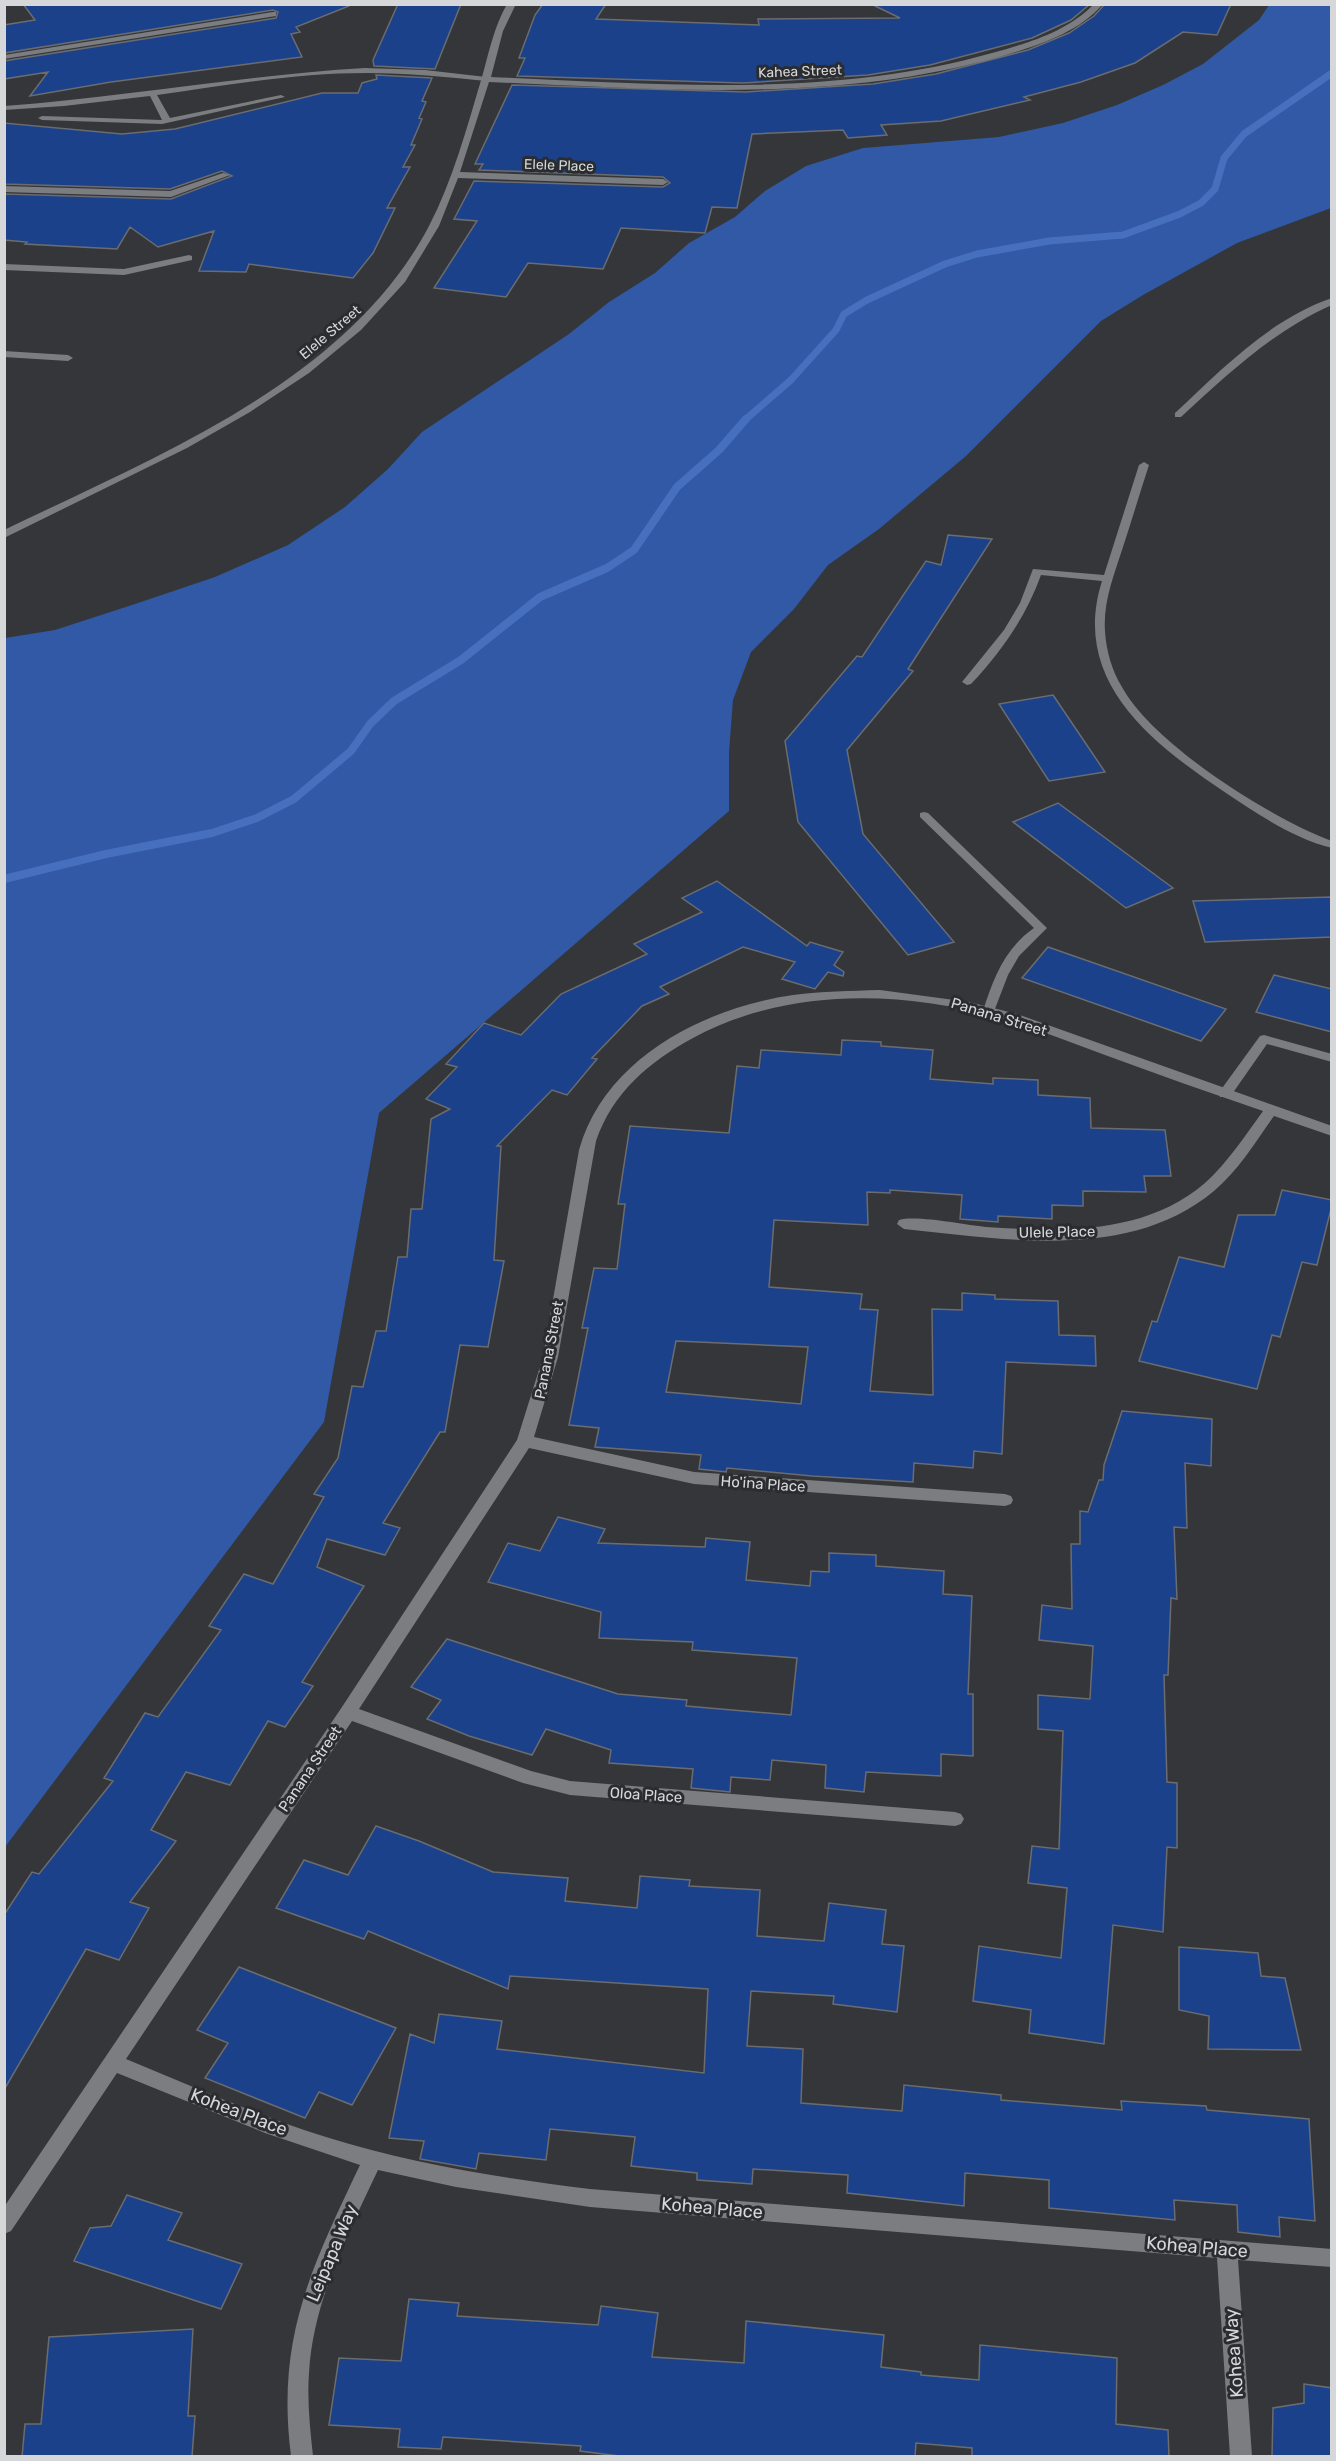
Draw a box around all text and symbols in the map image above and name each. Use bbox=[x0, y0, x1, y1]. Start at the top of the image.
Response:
street label: Kahea Street bbox=[758, 62, 843, 81]
street label: Elele Place bbox=[524, 156, 594, 175]
street label: Elele Street bbox=[296, 301, 365, 363]
street label: Panana Street bbox=[949, 994, 1049, 1040]
street label: Ulele Place bbox=[1019, 1222, 1095, 1242]
street label: Panana Street bbox=[531, 1299, 567, 1401]
street label: Ho'ina Place bbox=[720, 1472, 806, 1496]
street label: Panana Street bbox=[275, 1723, 345, 1815]
street label: Oloa Place bbox=[609, 1783, 683, 1807]
street label: Kohea Place bbox=[187, 2083, 291, 2141]
street label: Kohea Place bbox=[660, 2193, 764, 2223]
street label: Leipapa Way bbox=[302, 2201, 362, 2305]
street label: Kohea Place bbox=[1145, 2232, 1249, 2262]
street label: Kohea Way bbox=[1220, 2308, 1248, 2398]

